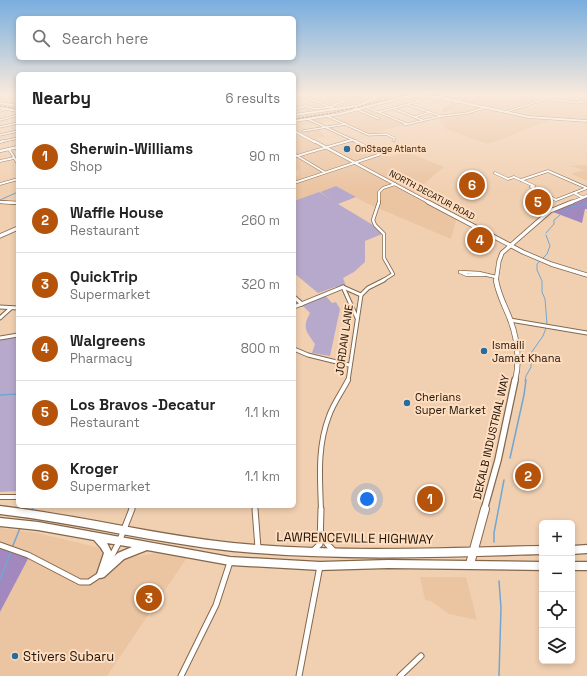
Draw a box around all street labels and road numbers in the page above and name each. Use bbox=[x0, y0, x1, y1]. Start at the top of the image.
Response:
street label: NORTH DECATUR ROAD bbox=[387, 167, 477, 223]
street label: JORDAN LANE bbox=[332, 304, 356, 376]
street label: DEKALB INDUSTRIAL WAY bbox=[470, 373, 512, 501]
street label: LAWRENCEVILLE HIGHWAY bbox=[276, 528, 434, 548]

